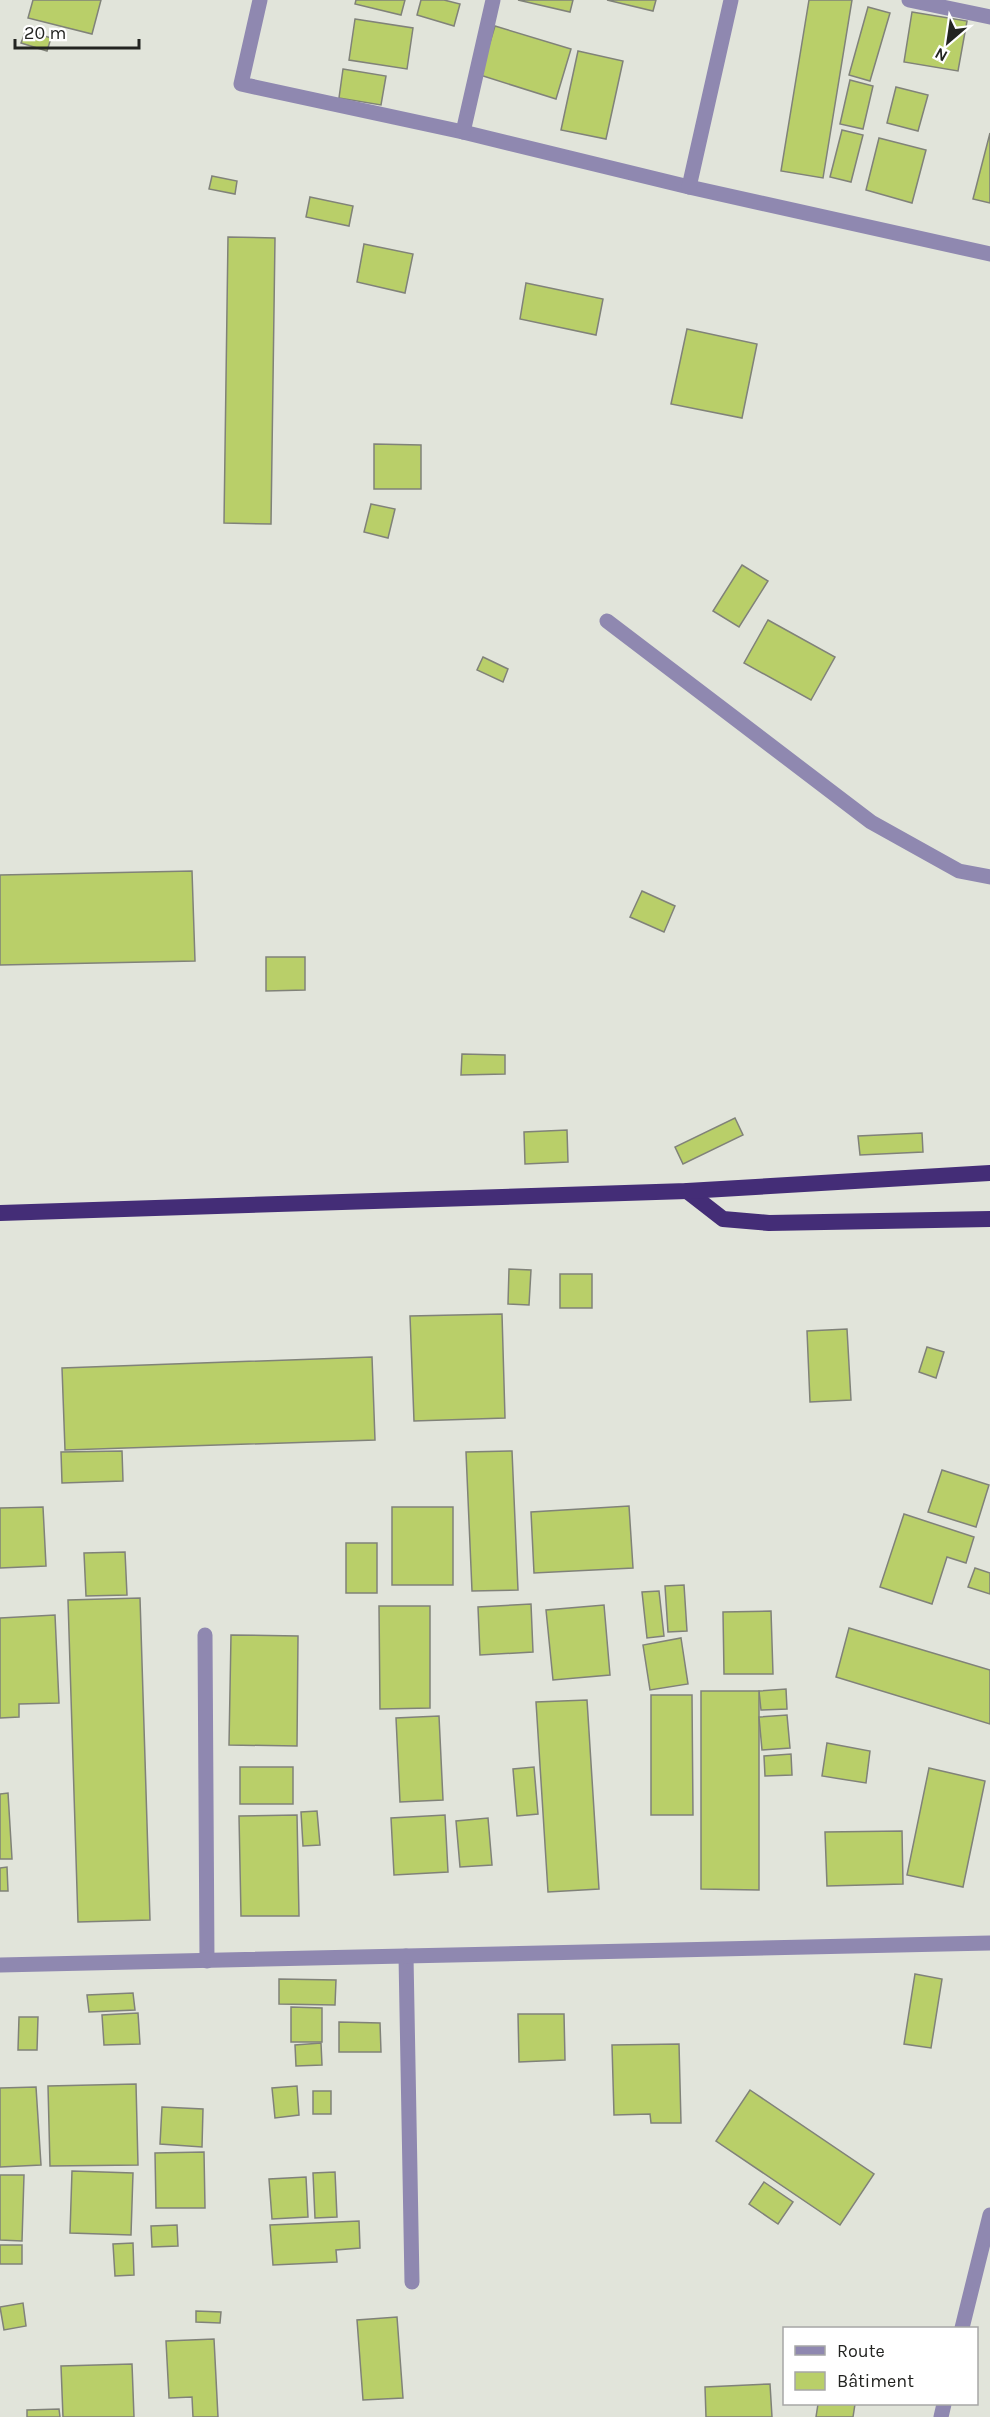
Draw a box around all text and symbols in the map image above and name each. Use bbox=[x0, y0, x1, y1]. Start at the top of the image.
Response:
scale bar bbox=[15, 12, 140, 50]
north arrow bbox=[918, 12, 978, 72]
text: 20 m bbox=[24, 22, 66, 44]
text: N bbox=[931, 44, 951, 66]
legend bbox=[783, 2327, 978, 2405]
text: Route bbox=[837, 2340, 885, 2362]
text: Bâtiment bbox=[837, 2370, 914, 2392]

